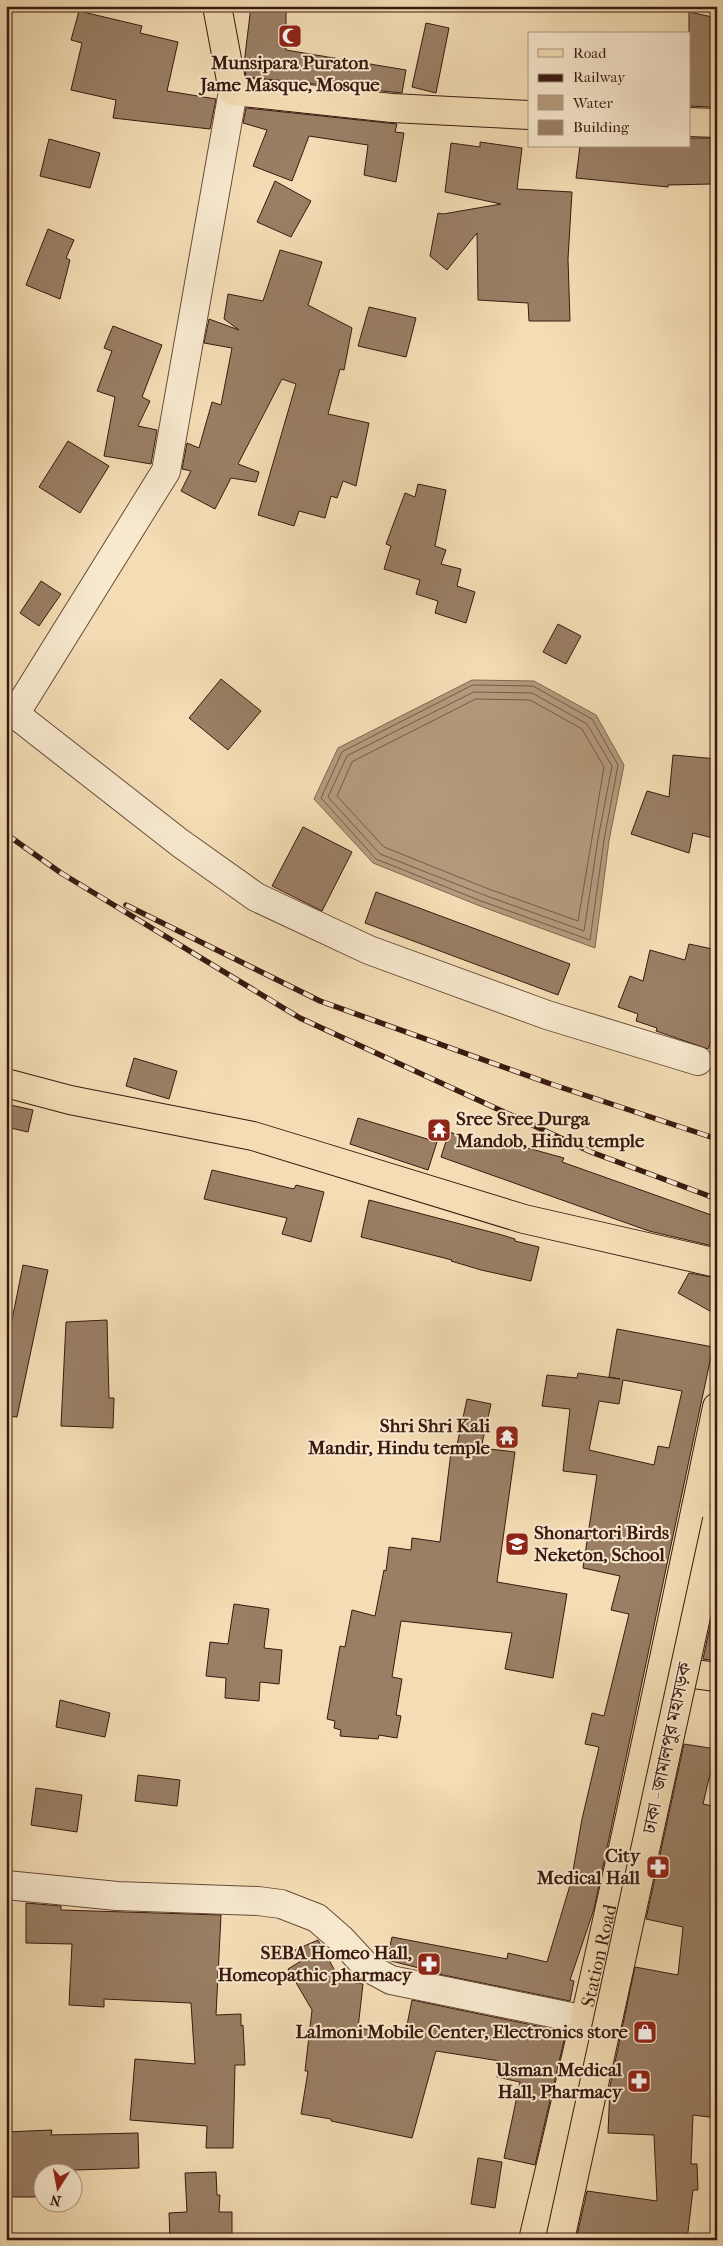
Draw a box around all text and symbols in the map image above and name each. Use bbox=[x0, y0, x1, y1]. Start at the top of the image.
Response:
mosque icon: Munsipara Puraton Jame Masque, Mosque bbox=[277, 23, 303, 49]
legend bbox=[528, 32, 690, 148]
text: Road bbox=[573, 44, 607, 62]
place label: Munsipara Puraton Jame Masque, Mosque bbox=[198, 52, 380, 96]
text: Railway bbox=[573, 68, 626, 86]
text: Water bbox=[572, 94, 613, 112]
text: Building bbox=[573, 118, 630, 136]
place label: Sree Sree Durga Mandob, Hindu temple bbox=[455, 1108, 645, 1152]
temple icon: Sree Sree Durga Mandob, Hindu temple bbox=[426, 1117, 452, 1143]
place label: Shri Shri Kali Mandir, Hindu temple bbox=[307, 1415, 491, 1459]
temple icon: Shri Shri Kali Mandir, Hindu temple bbox=[494, 1424, 520, 1450]
place label: Shonartori Birds Neketon, School bbox=[534, 1522, 669, 1566]
school or university icon: Shonartori Birds Neketon, School bbox=[504, 1531, 530, 1557]
street label: ঢাকা - জামালপুর মহাসড়ক bbox=[638, 1660, 696, 1837]
place label: City Medical Hall bbox=[536, 1845, 641, 1889]
pharmacy icon: City Medical Hall bbox=[645, 1854, 671, 1880]
street label: Station Road bbox=[577, 1901, 621, 2009]
place label: SEBA Homeo Hall, Homeopathic pharmacy bbox=[218, 1942, 413, 1986]
pharmacy icon: SEBA Homeo Hall, Homeopathic pharmacy bbox=[416, 1951, 442, 1977]
shop icon: Lalmoni Mobile Center, Electronics store bbox=[632, 2019, 658, 2045]
place label: Lalmoni Mobile Center, Electronics store bbox=[296, 2021, 629, 2043]
place label: Usman Medical Hall, Pharmacy bbox=[495, 2059, 623, 2103]
pharmacy icon: Usman Medical Hall, Pharmacy bbox=[626, 2068, 652, 2094]
north arrow bbox=[32, 2164, 82, 2214]
text: N bbox=[48, 2191, 62, 2210]

